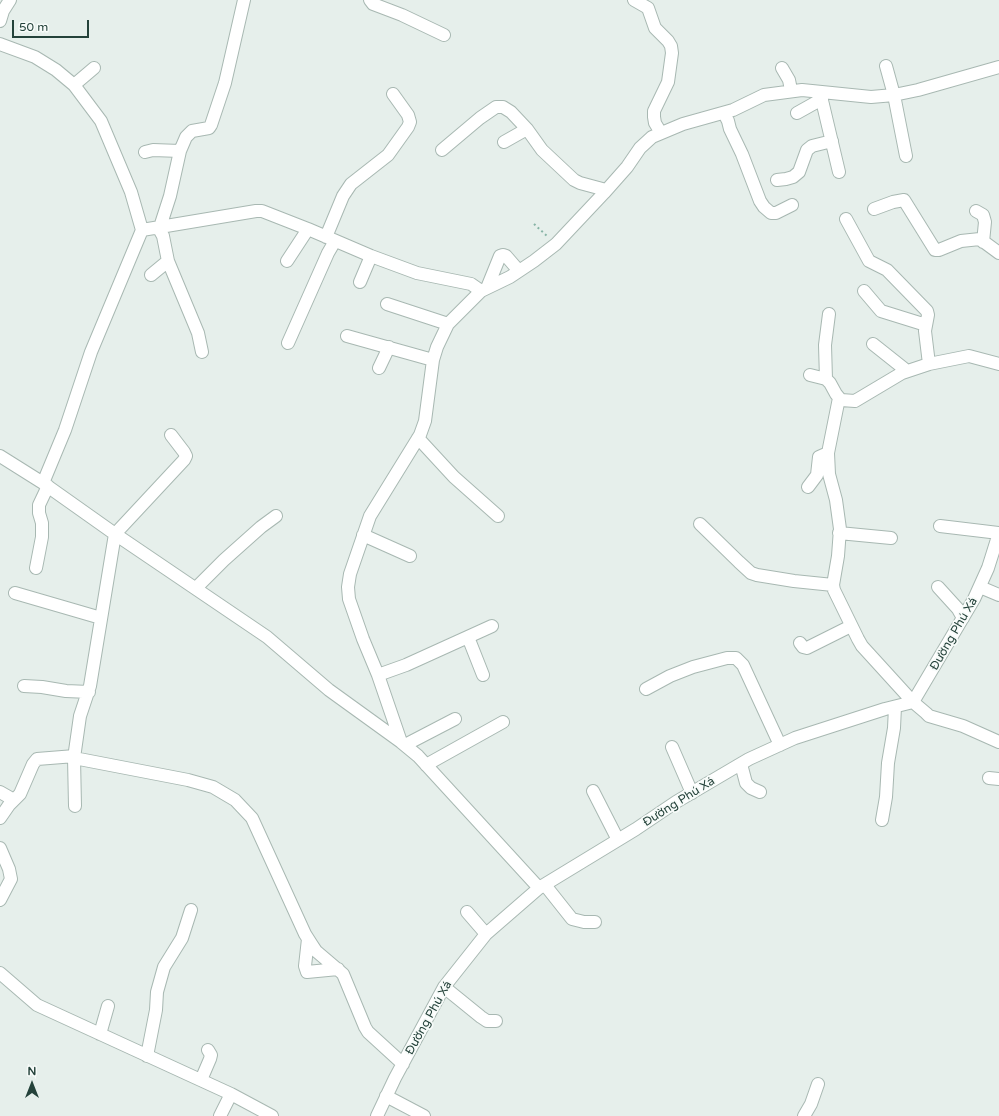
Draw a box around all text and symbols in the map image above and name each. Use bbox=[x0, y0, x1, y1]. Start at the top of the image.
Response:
scale bar bbox=[14, 12, 91, 38]
text: 50 m bbox=[19, 20, 48, 34]
street label: Đường Phú Xá bbox=[927, 595, 981, 673]
street label: Đường Phú Xá bbox=[640, 774, 718, 830]
street label: Đường Phú Xá bbox=[403, 979, 455, 1057]
north arrow bbox=[12, 1064, 52, 1104]
text: N bbox=[28, 1065, 36, 1078]

